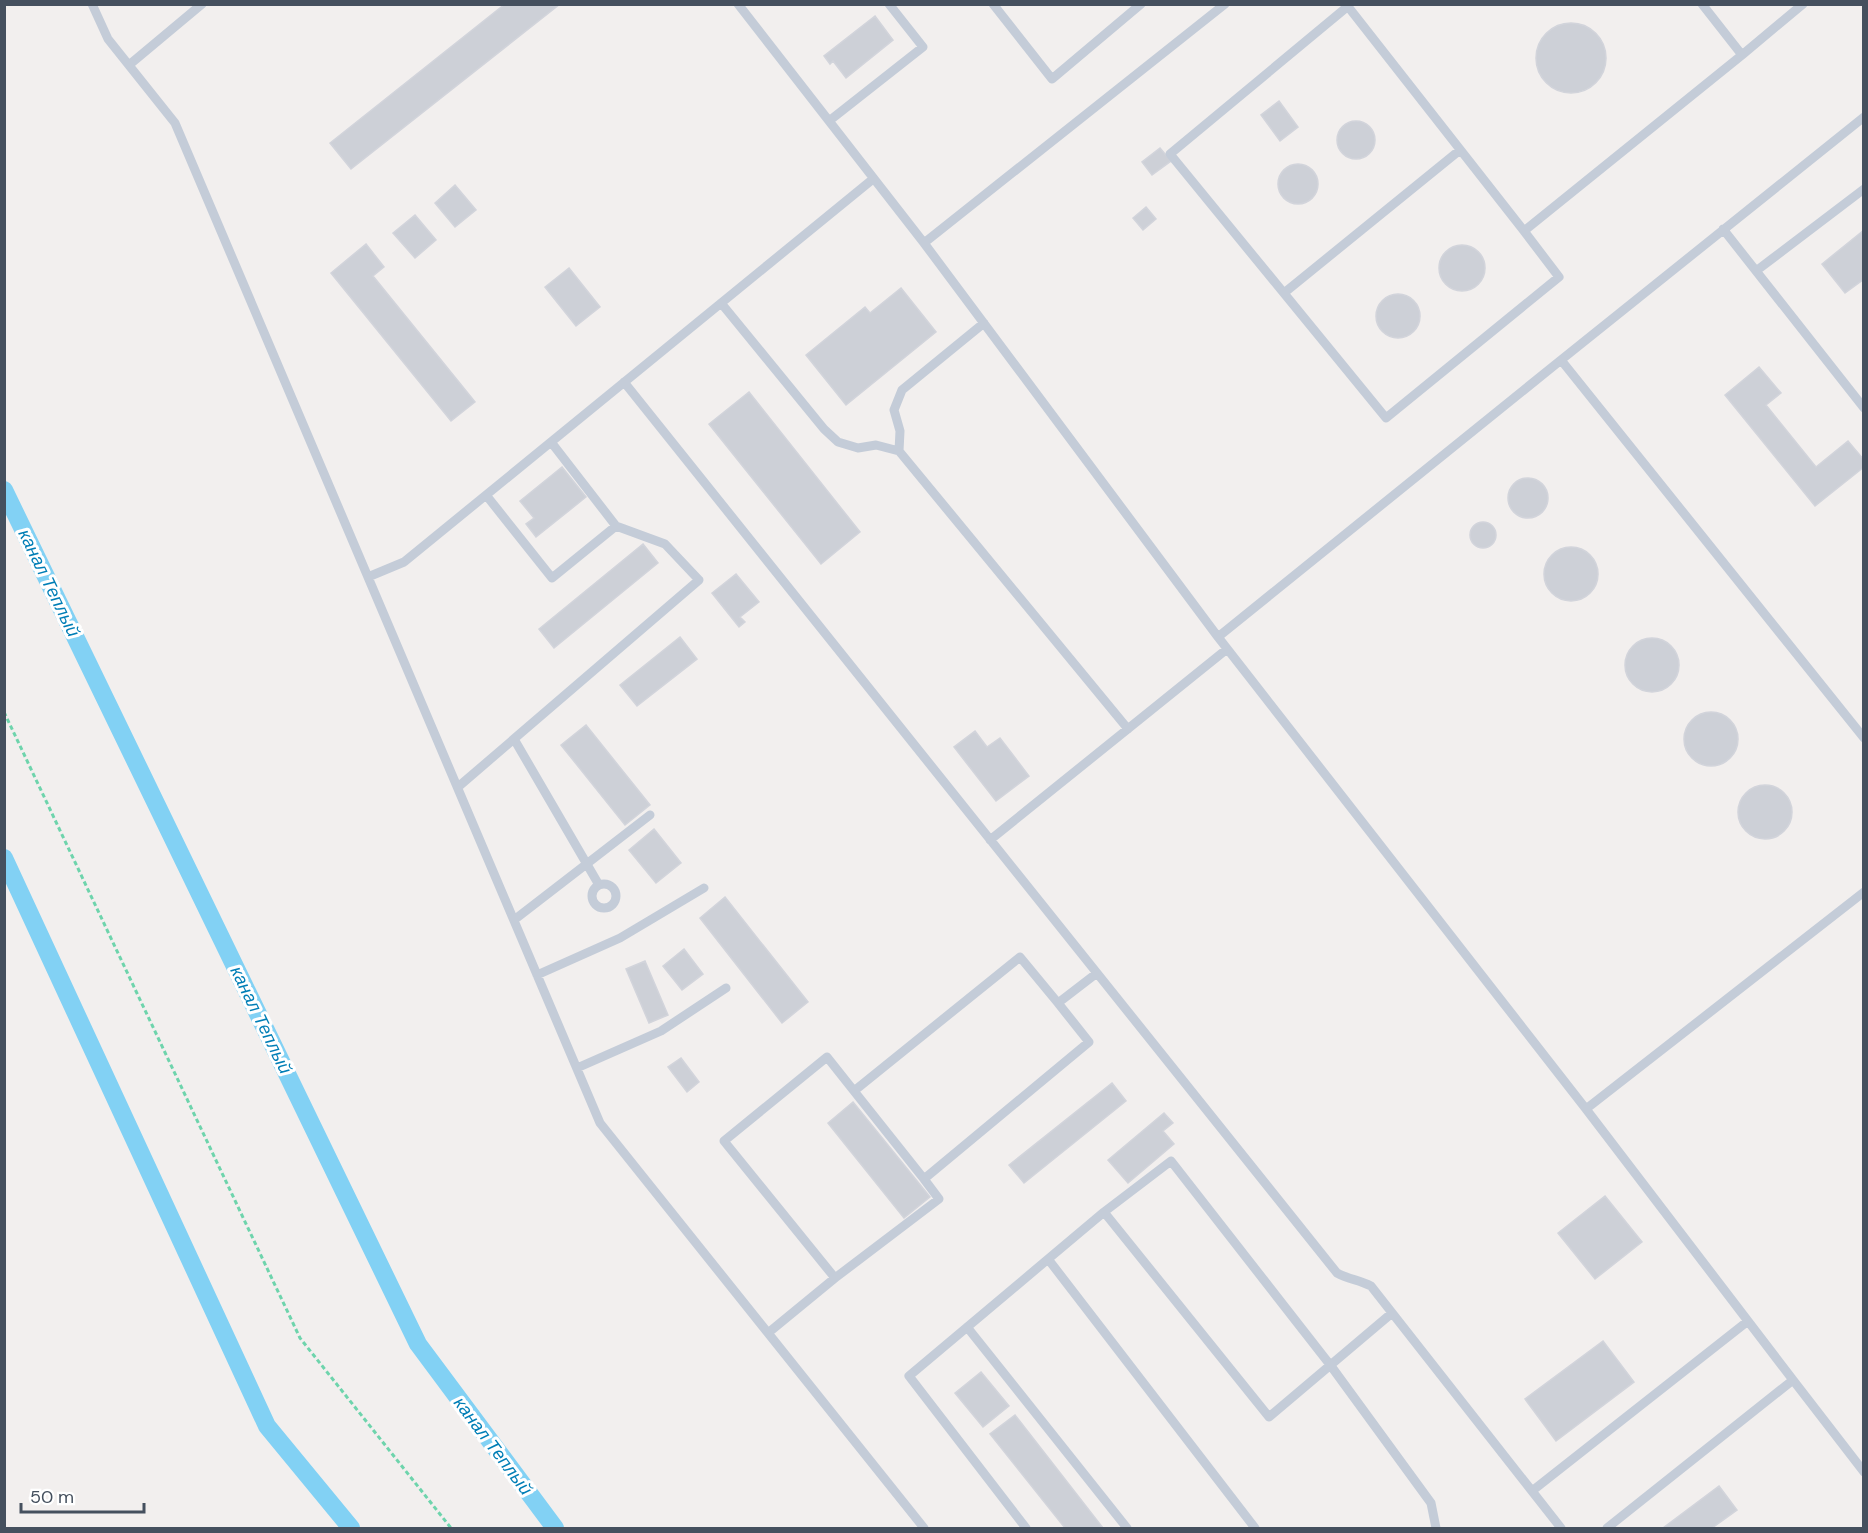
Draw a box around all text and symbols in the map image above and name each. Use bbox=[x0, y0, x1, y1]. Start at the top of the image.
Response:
water label: канал Теплый bbox=[13, 525, 85, 641]
water label: канал Теплый bbox=[225, 962, 297, 1078]
water label: канал Теплый bbox=[448, 1392, 538, 1500]
scale bar bbox=[21, 1476, 144, 1514]
text: 50 m bbox=[30, 1485, 74, 1509]

